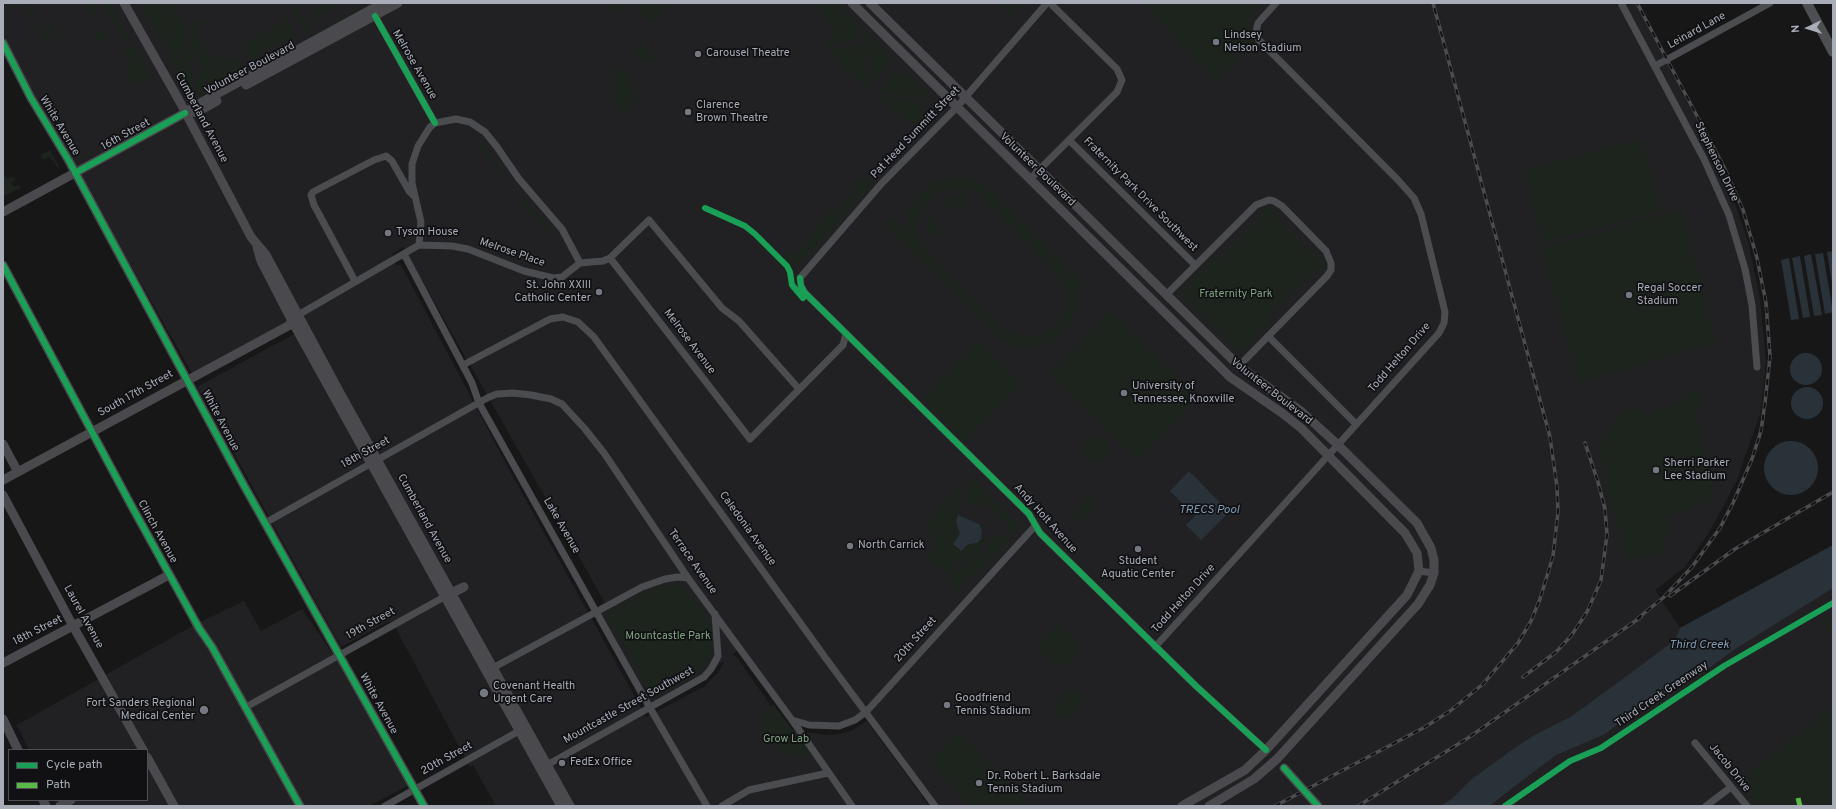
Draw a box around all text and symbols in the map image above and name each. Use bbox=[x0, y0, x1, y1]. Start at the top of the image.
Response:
north arrow bbox=[1788, 8, 1828, 48]
street label: Leinard Lane bbox=[1666, 10, 1728, 52]
text: N bbox=[1789, 24, 1803, 33]
street label: Melrose Avenue bbox=[389, 28, 439, 102]
place label: Lindsey Nelson Stadium bbox=[1224, 29, 1302, 55]
marker: Lindsey Nelson Stadium bbox=[1211, 37, 1221, 47]
street label: Volunteer Boulevard bbox=[203, 40, 297, 98]
place label: Carousel Theatre bbox=[706, 47, 790, 61]
marker: Carousel Theatre bbox=[693, 49, 703, 59]
street label: Cumberland Avenue bbox=[172, 71, 230, 165]
street label: Pat Head Summitt Street bbox=[869, 84, 963, 182]
street label: White Avenue bbox=[36, 94, 82, 158]
place label: Clarence Brown Theatre bbox=[696, 99, 768, 125]
marker: Clarence Brown Theatre bbox=[683, 107, 693, 117]
street label: 16th Street bbox=[99, 116, 153, 154]
street label: Stephenson Drive bbox=[1691, 120, 1741, 204]
street label: Volunteer Boulevard bbox=[996, 130, 1078, 210]
street label: Fraternity Park Drive Southwest bbox=[1080, 135, 1200, 255]
place label: Tyson House bbox=[396, 226, 459, 240]
marker: Tyson House bbox=[383, 228, 393, 238]
street label: Melrose Place bbox=[477, 236, 547, 270]
place label: St. John XXIII Catholic Center bbox=[514, 279, 591, 305]
place label: Regal Soccer Stadium bbox=[1637, 282, 1702, 308]
marker: St. John XXIII Catholic Center bbox=[594, 287, 604, 297]
park label: Fraternity Park bbox=[1199, 288, 1273, 302]
marker: Regal Soccer Stadium bbox=[1624, 290, 1634, 300]
street label: Melrose Avenue bbox=[660, 307, 718, 377]
street label: Todd Helton Drive bbox=[1366, 320, 1434, 396]
street label: Volunteer Boulevard bbox=[1227, 356, 1315, 428]
street label: South 17th Street bbox=[96, 368, 176, 420]
place label: University of Tennessee, Knoxville bbox=[1132, 380, 1234, 406]
street label: White Avenue bbox=[198, 388, 242, 454]
marker: University of Tennessee, Knoxville bbox=[1119, 388, 1129, 398]
street label: 18th Street bbox=[339, 434, 393, 472]
place label: Sherri Parker Lee Stadium bbox=[1664, 457, 1729, 483]
marker: Sherri Parker Lee Stadium bbox=[1651, 465, 1661, 475]
street label: Cumberland Avenue bbox=[394, 472, 454, 566]
street label: Andy Holt Avenue bbox=[1010, 482, 1080, 556]
street label: Caledonia Avenue bbox=[716, 489, 778, 569]
street label: Lake Avenue bbox=[540, 496, 582, 556]
street label: Clinch Avenue bbox=[134, 498, 180, 566]
water label: TRECS Pool bbox=[1179, 504, 1239, 518]
street label: Terrace Avenue bbox=[665, 527, 719, 597]
place label: North Carrick bbox=[858, 539, 925, 553]
marker: North Carrick bbox=[845, 541, 855, 551]
marker: Student Aquatic Center bbox=[1133, 544, 1143, 554]
place label: Student Aquatic Center bbox=[1101, 555, 1175, 581]
street label: Todd Helton Drive bbox=[1150, 562, 1218, 636]
street label: Laurel Avenue bbox=[60, 583, 106, 651]
street label: 19th Street bbox=[344, 605, 398, 643]
street label: 18th Street bbox=[11, 613, 65, 649]
street label: 20th Street bbox=[892, 614, 940, 666]
park label: Mountcastle Park bbox=[625, 630, 711, 644]
water label: Third Creek bbox=[1669, 639, 1729, 653]
street label: Third Creek Greenway bbox=[1613, 659, 1711, 731]
street label: Mountcastle Street Southwest bbox=[561, 665, 697, 747]
street label: White Avenue bbox=[356, 671, 400, 737]
place label: Covenant Health Urgent Care bbox=[493, 680, 575, 706]
marker: Covenant Health Urgent Care bbox=[478, 687, 490, 699]
place label: Goodfriend Tennis Stadium bbox=[955, 692, 1031, 718]
place label: Fort Sanders Regional Medical Center bbox=[86, 697, 195, 723]
marker: Goodfriend Tennis Stadium bbox=[942, 700, 952, 710]
marker: Fort Sanders Regional Medical Center bbox=[198, 704, 210, 716]
park label: Grow Lab bbox=[763, 733, 809, 747]
street label: 20th Street bbox=[419, 739, 475, 779]
street label: Jacob Drive bbox=[1705, 741, 1753, 795]
legend bbox=[8, 749, 148, 801]
place label: FedEx Office bbox=[570, 756, 632, 770]
text: Cycle path bbox=[46, 757, 103, 773]
marker: FedEx Office bbox=[557, 758, 567, 768]
place label: Dr. Robert L. Barksdale Tennis Stadium bbox=[987, 770, 1101, 796]
text: Path bbox=[46, 777, 71, 793]
marker: Dr. Robert L. Barksdale Tennis Stadium bbox=[974, 778, 984, 788]

